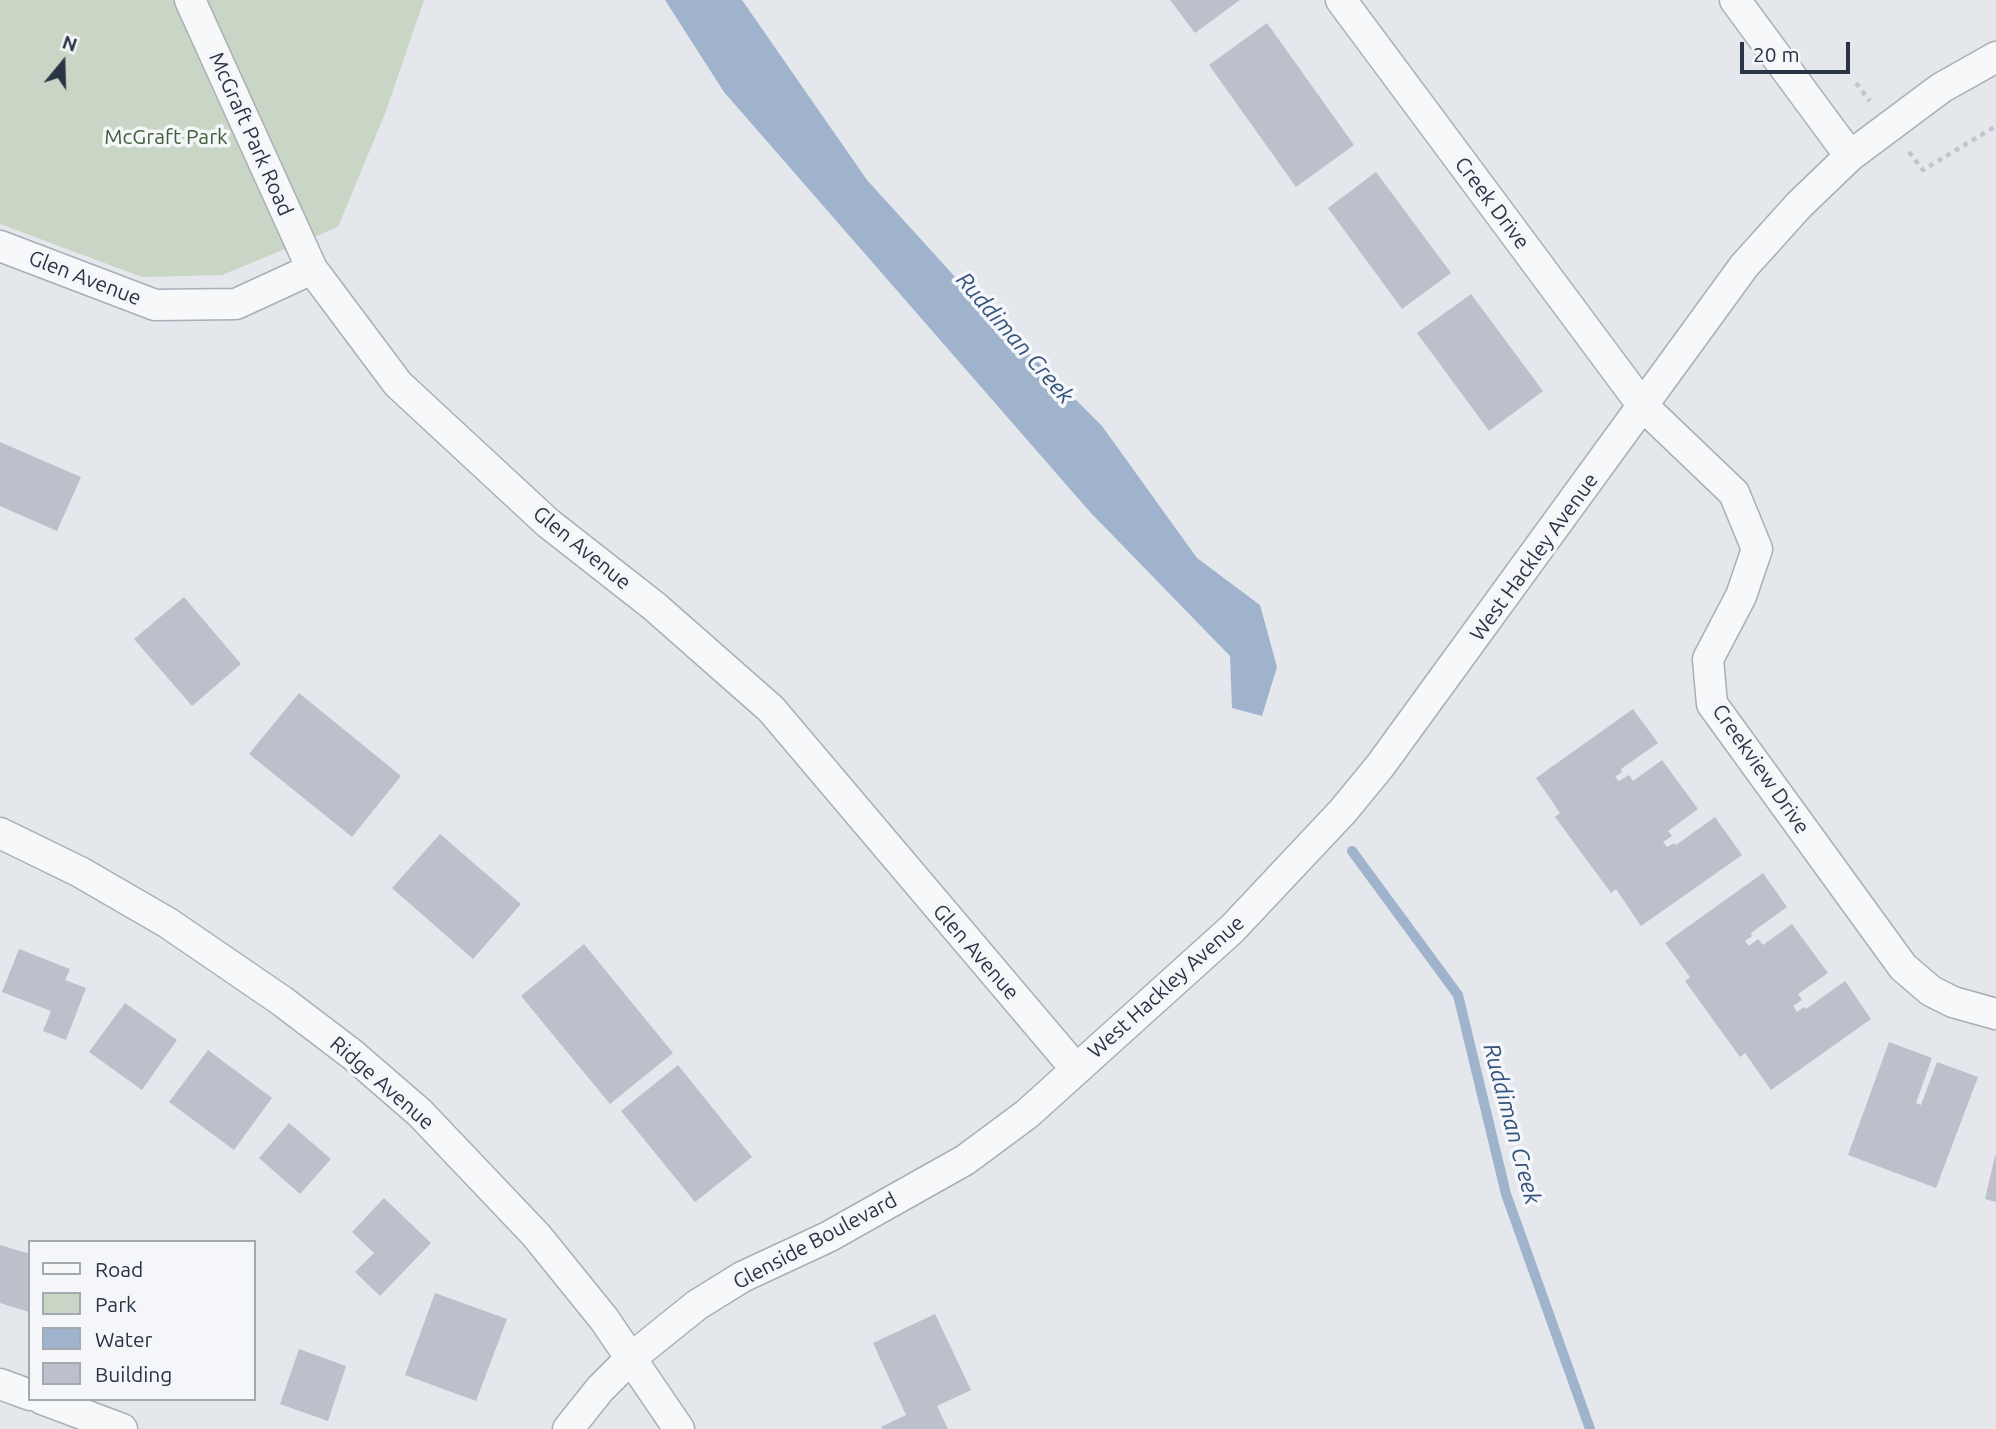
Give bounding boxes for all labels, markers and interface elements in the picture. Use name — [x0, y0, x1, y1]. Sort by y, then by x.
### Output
north arrow — [28, 28, 98, 98]
scale bar — [1744, 28, 1854, 72]
text: N — [60, 30, 80, 56]
text: 20 m — [1753, 42, 1800, 66]
street label: McGraft Park Road — [204, 48, 298, 220]
park label: McGraft Park — [104, 124, 228, 150]
street label: Creek Drive — [1449, 152, 1535, 254]
street label: Glen Avenue — [25, 245, 145, 311]
water label: Ruddiman Creek — [950, 266, 1080, 410]
street label: West Hackley Avenue — [1465, 468, 1603, 646]
street label: Glen Avenue — [528, 501, 636, 595]
street label: Creekview Drive — [1707, 699, 1815, 839]
street label: Glen Avenue — [928, 899, 1024, 1005]
street label: West Hackley Avenue — [1083, 910, 1249, 1064]
street label: Ridge Avenue — [325, 1031, 439, 1135]
water label: Ruddiman Creek — [1477, 1040, 1547, 1208]
street label: Glenside Boulevard — [729, 1187, 901, 1295]
legend — [28, 1240, 256, 1401]
text: Road — [95, 1257, 143, 1281]
text: Park — [95, 1292, 137, 1316]
text: Water — [95, 1327, 153, 1351]
text: Building — [95, 1362, 172, 1386]

